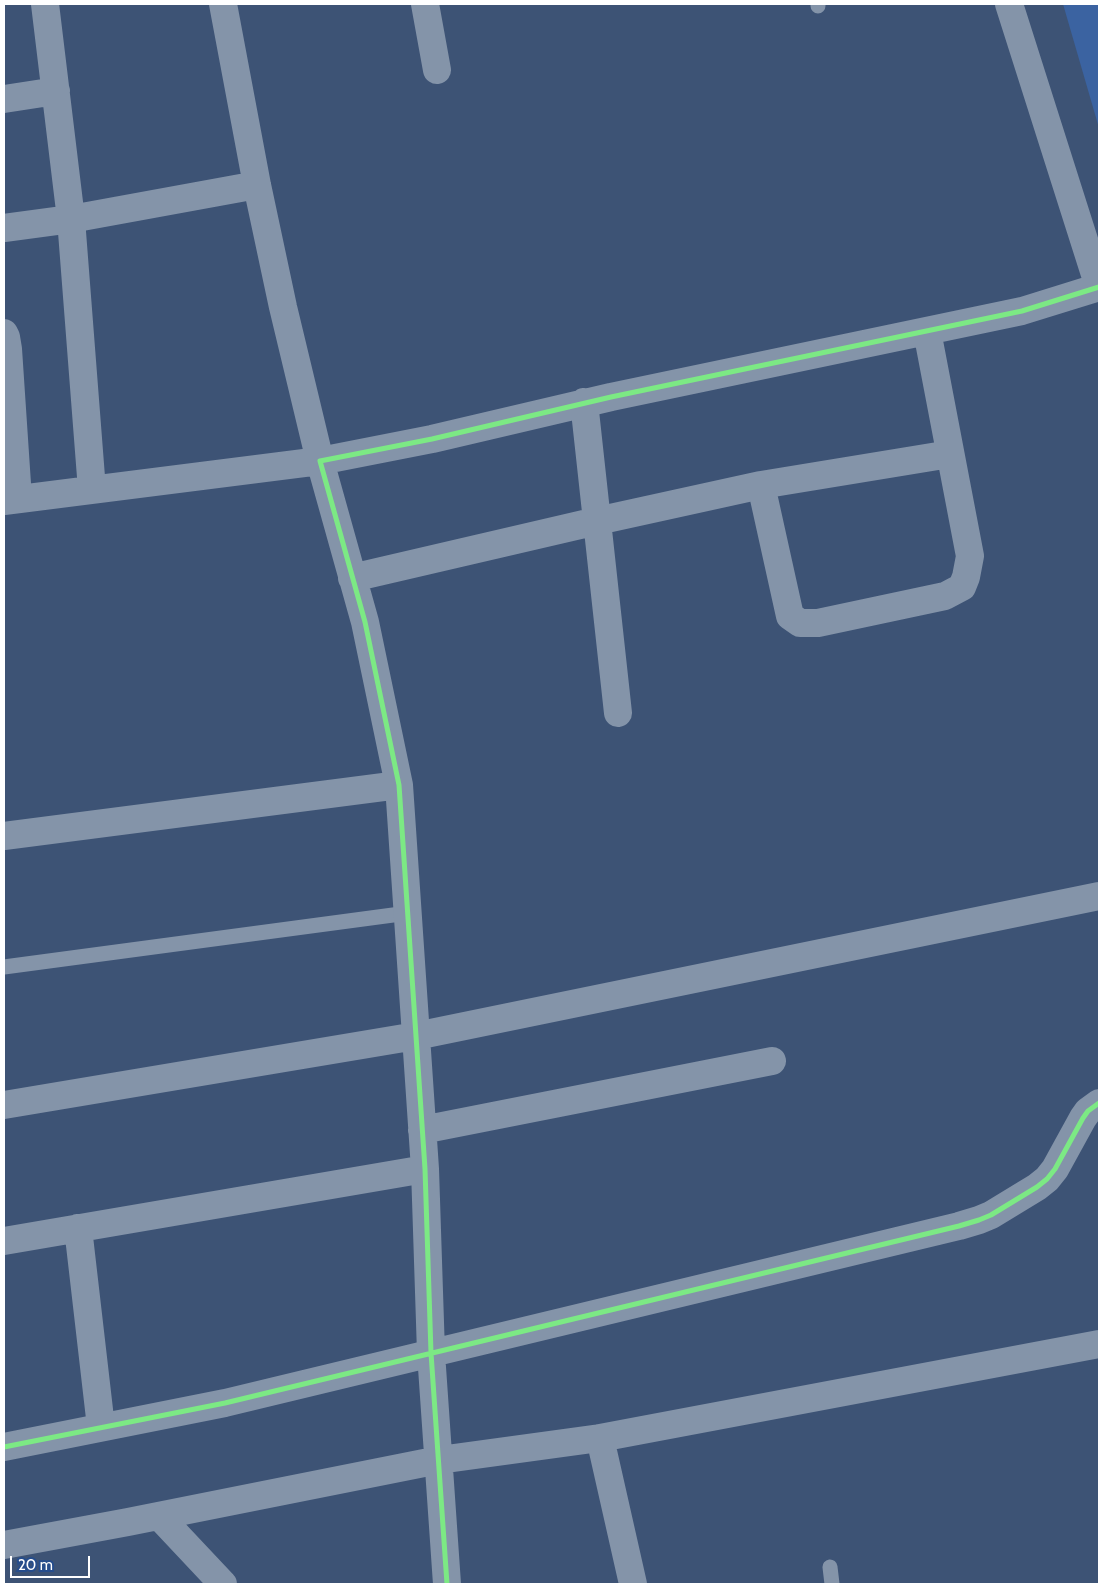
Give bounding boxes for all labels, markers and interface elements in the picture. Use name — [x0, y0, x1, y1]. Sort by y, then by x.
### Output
scale bar — [12, 1546, 92, 1578]
text: 20 m — [18, 1556, 53, 1574]

